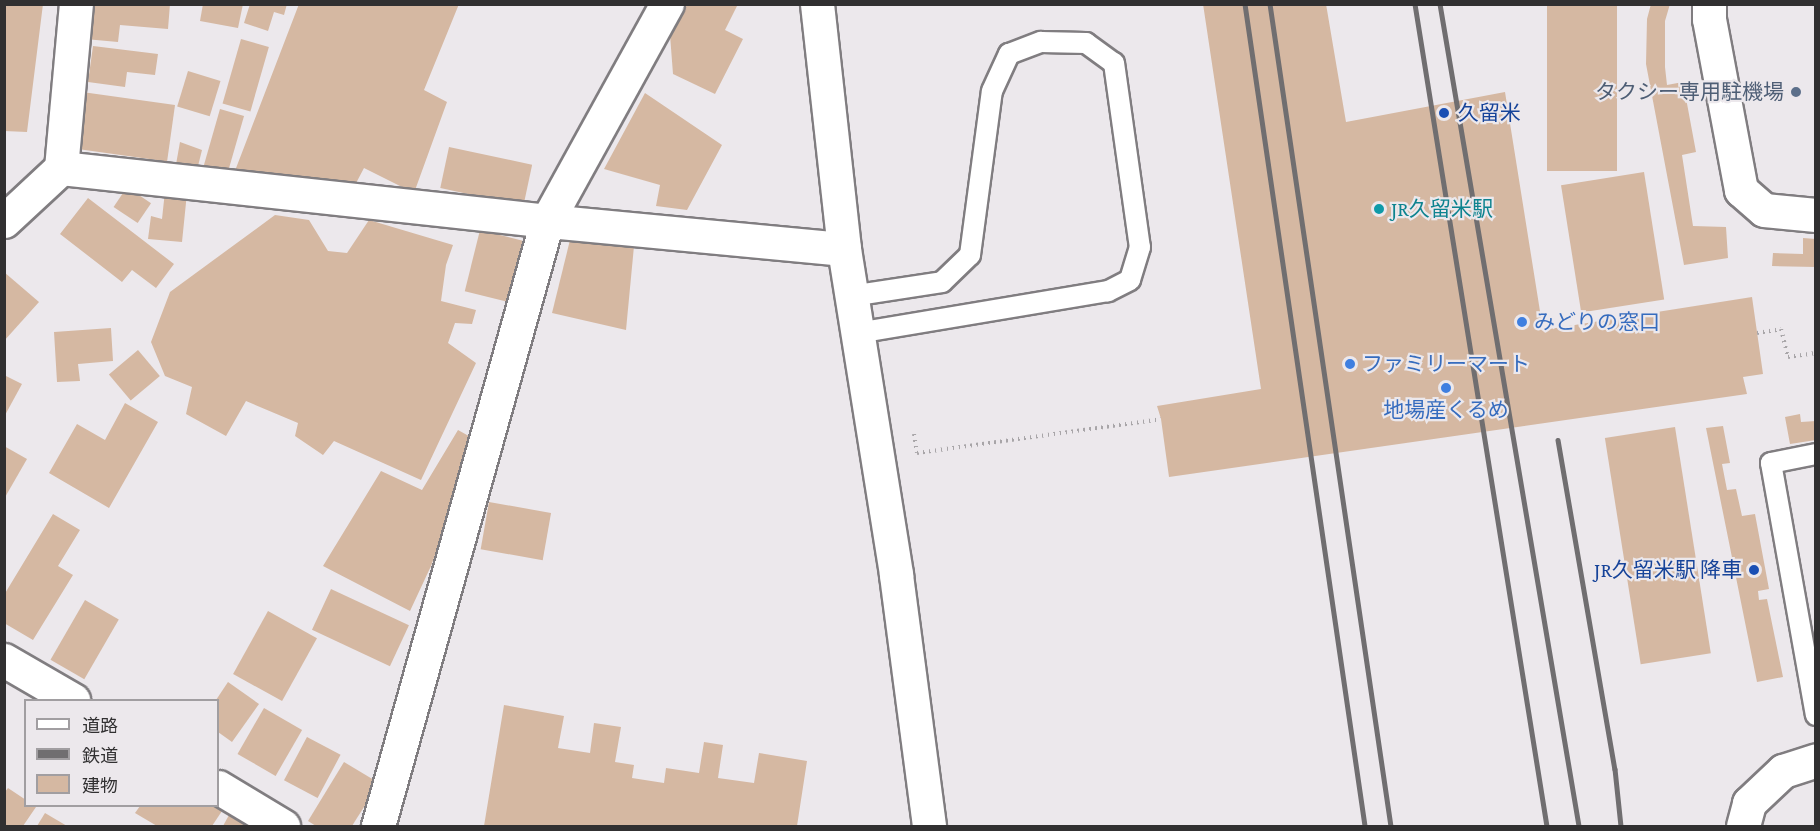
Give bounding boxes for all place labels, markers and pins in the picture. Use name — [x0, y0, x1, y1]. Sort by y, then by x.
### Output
place label: タクシー専用駐機場 — [1595, 79, 1784, 105]
marker: タクシー専用駐機場 — [1789, 85, 1803, 99]
place label: 久留米 — [1458, 100, 1521, 126]
marker: 久留米 — [1435, 104, 1453, 122]
place label: JR久留米駅 — [1391, 196, 1493, 222]
marker: JR久留米駅 — [1372, 202, 1386, 216]
place label: みどりの窓口 — [1534, 309, 1660, 335]
marker: みどりの窓口 — [1515, 315, 1529, 329]
place label: ファミリーマート — [1362, 351, 1530, 377]
marker: ファミリーマート — [1343, 357, 1357, 371]
marker: 地場産くるめ — [1439, 381, 1453, 395]
place label: 地場産くるめ — [1383, 397, 1509, 423]
place label: JR久留米駅 降車 — [1594, 557, 1742, 583]
marker: JR久留米駅 降車 — [1747, 563, 1761, 577]

